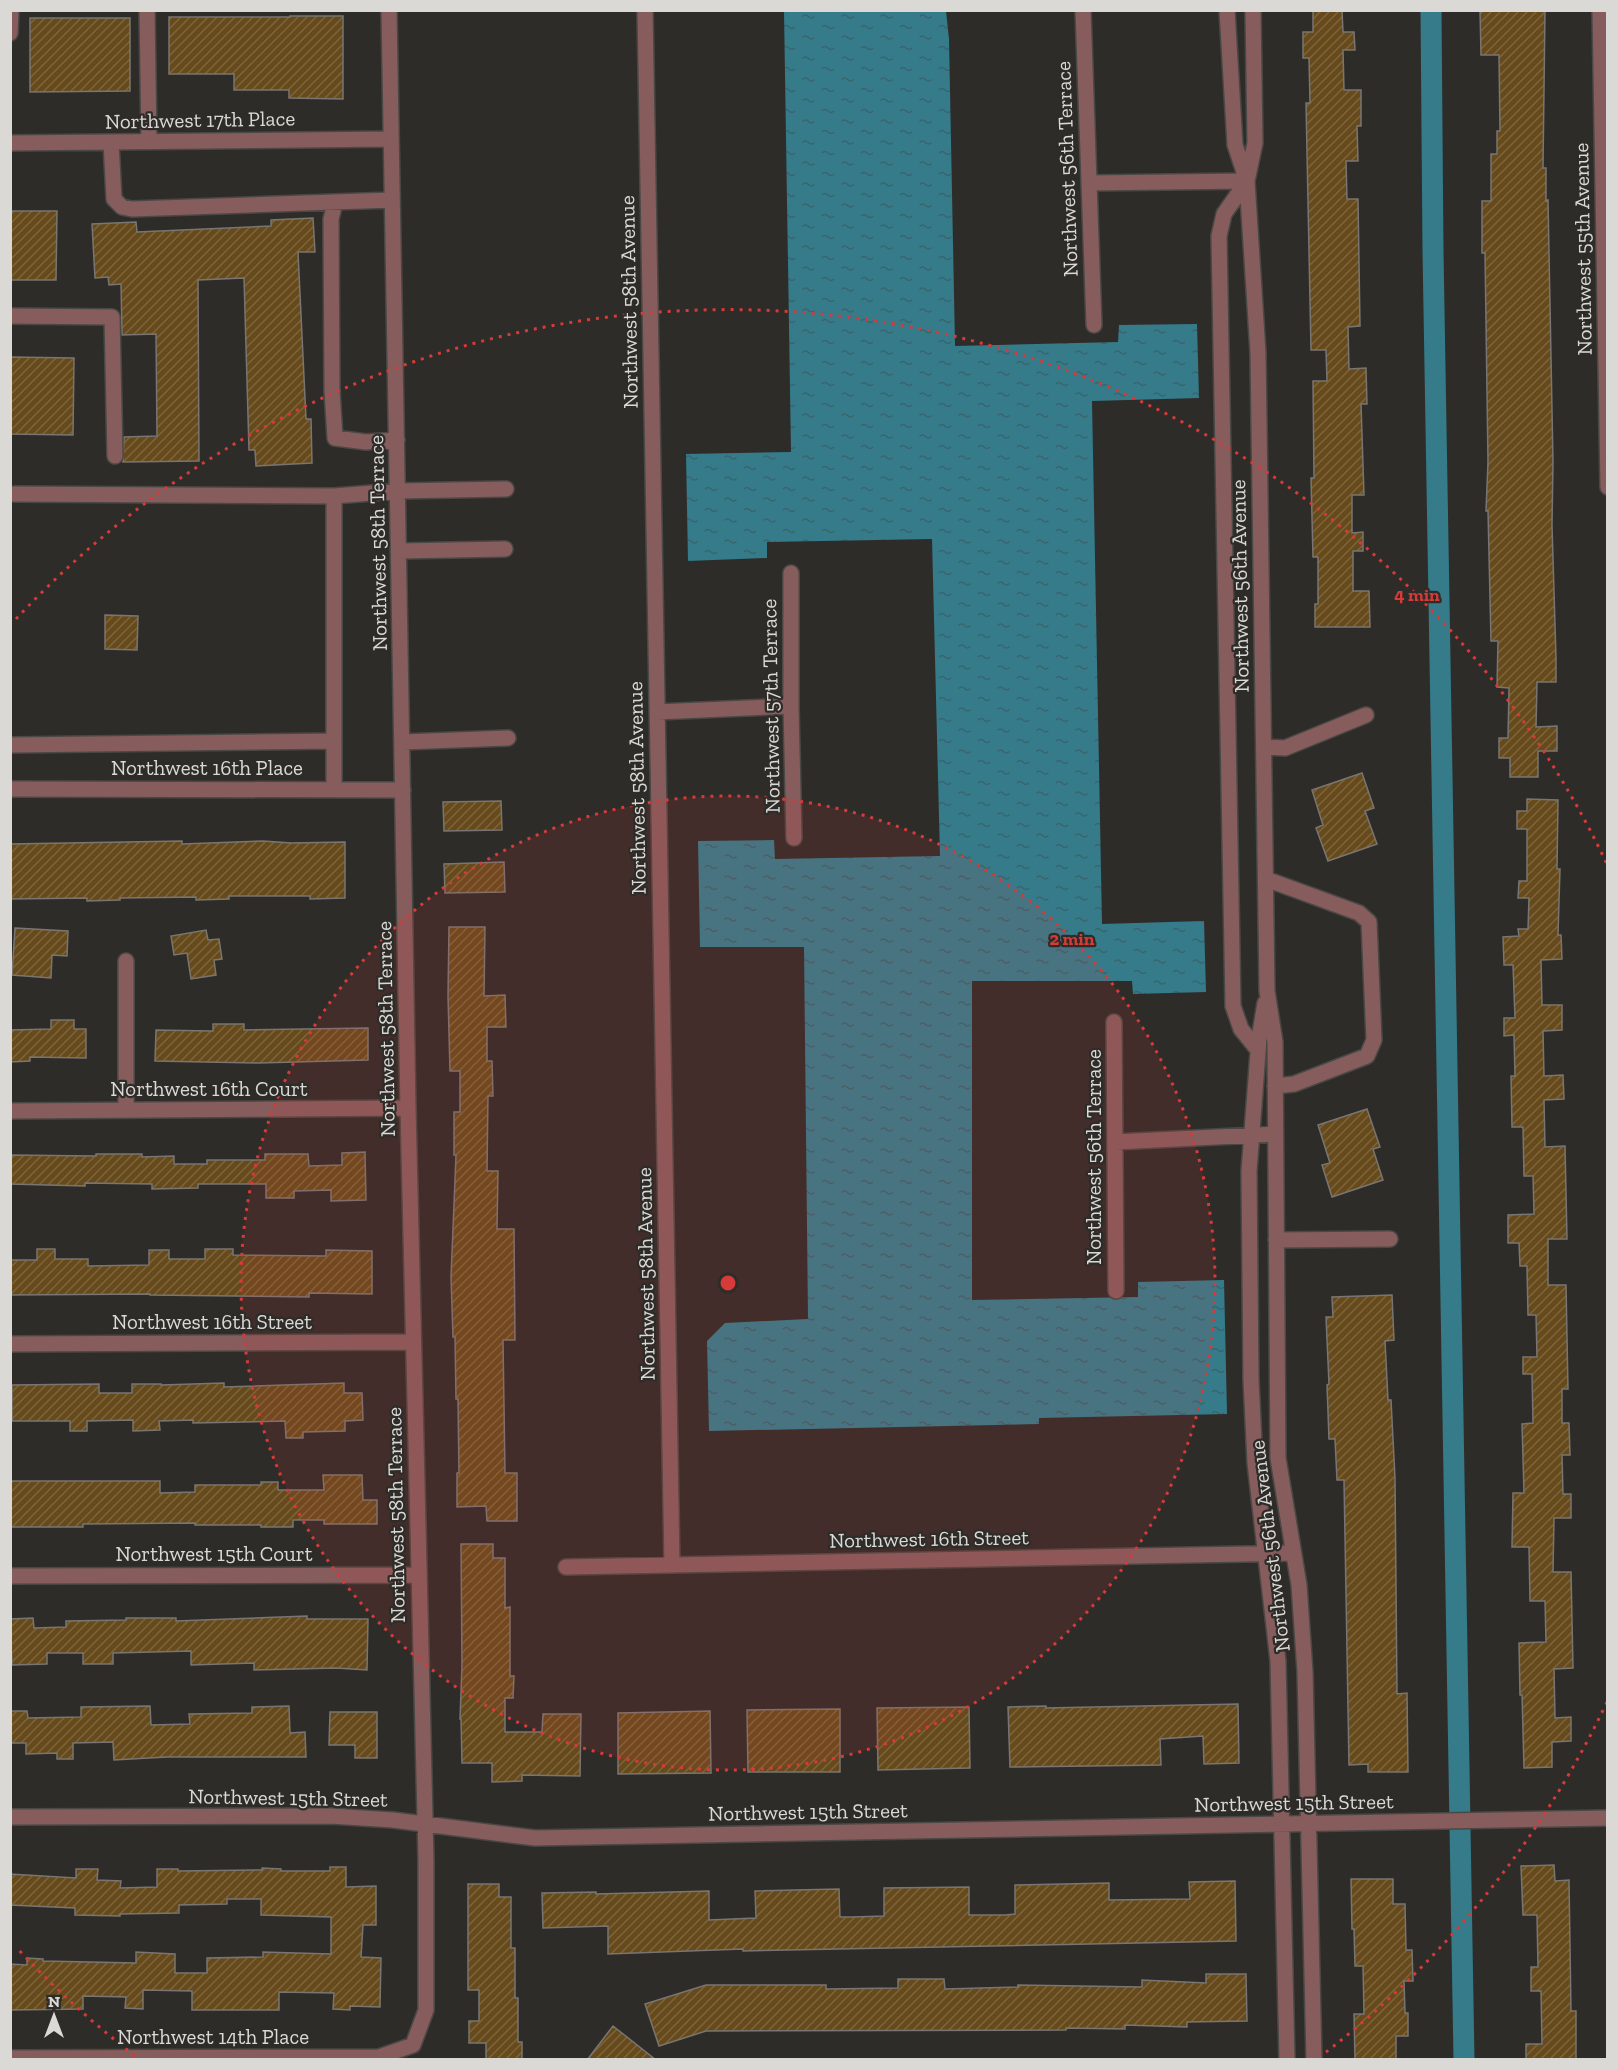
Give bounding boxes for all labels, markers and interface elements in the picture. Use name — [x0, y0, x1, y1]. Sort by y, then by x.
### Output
street label: Northwest 56th Terrace — [1050, 61, 1083, 277]
street label: Northwest 17th Place — [105, 105, 295, 134]
street label: Northwest 55th Avenue — [1568, 142, 1597, 356]
street label: Northwest 58th Avenue — [614, 195, 643, 409]
street label: Northwest 58th Terrace — [363, 435, 392, 651]
street label: Northwest 56th Avenue — [1225, 479, 1254, 693]
text: 4 min — [1394, 584, 1440, 606]
street label: Northwest 57th Terrace — [756, 598, 785, 813]
street label: Northwest 58th Avenue — [622, 681, 651, 895]
street label: Northwest 16th Place — [111, 755, 303, 780]
street label: Northwest 58th Terrace — [371, 921, 400, 1137]
text: 2 min — [1050, 928, 1095, 950]
street label: Northwest 56th Terrace — [1081, 1049, 1106, 1265]
street label: Northwest 16th Court — [110, 1076, 308, 1101]
street label: Northwest 58th Avenue — [631, 1167, 660, 1381]
centre of rings — [718, 1273, 738, 1293]
street label: Northwest 16th Street — [112, 1309, 312, 1334]
street label: Northwest 58th Terrace — [381, 1407, 410, 1623]
street label: Northwest 56th Avenue — [1244, 1439, 1295, 1653]
street label: Northwest 16th Street — [829, 1524, 1029, 1553]
street label: Northwest 15th Court — [116, 1541, 313, 1566]
street label: Northwest 15th Street — [188, 1783, 388, 1812]
street label: Northwest 15th Street — [1194, 1788, 1394, 1817]
street label: Northwest 15th Street — [708, 1797, 908, 1826]
north arrow — [24, 1986, 84, 2046]
text: N — [48, 1992, 60, 2011]
street label: Northwest 14th Place — [117, 2024, 309, 2049]

